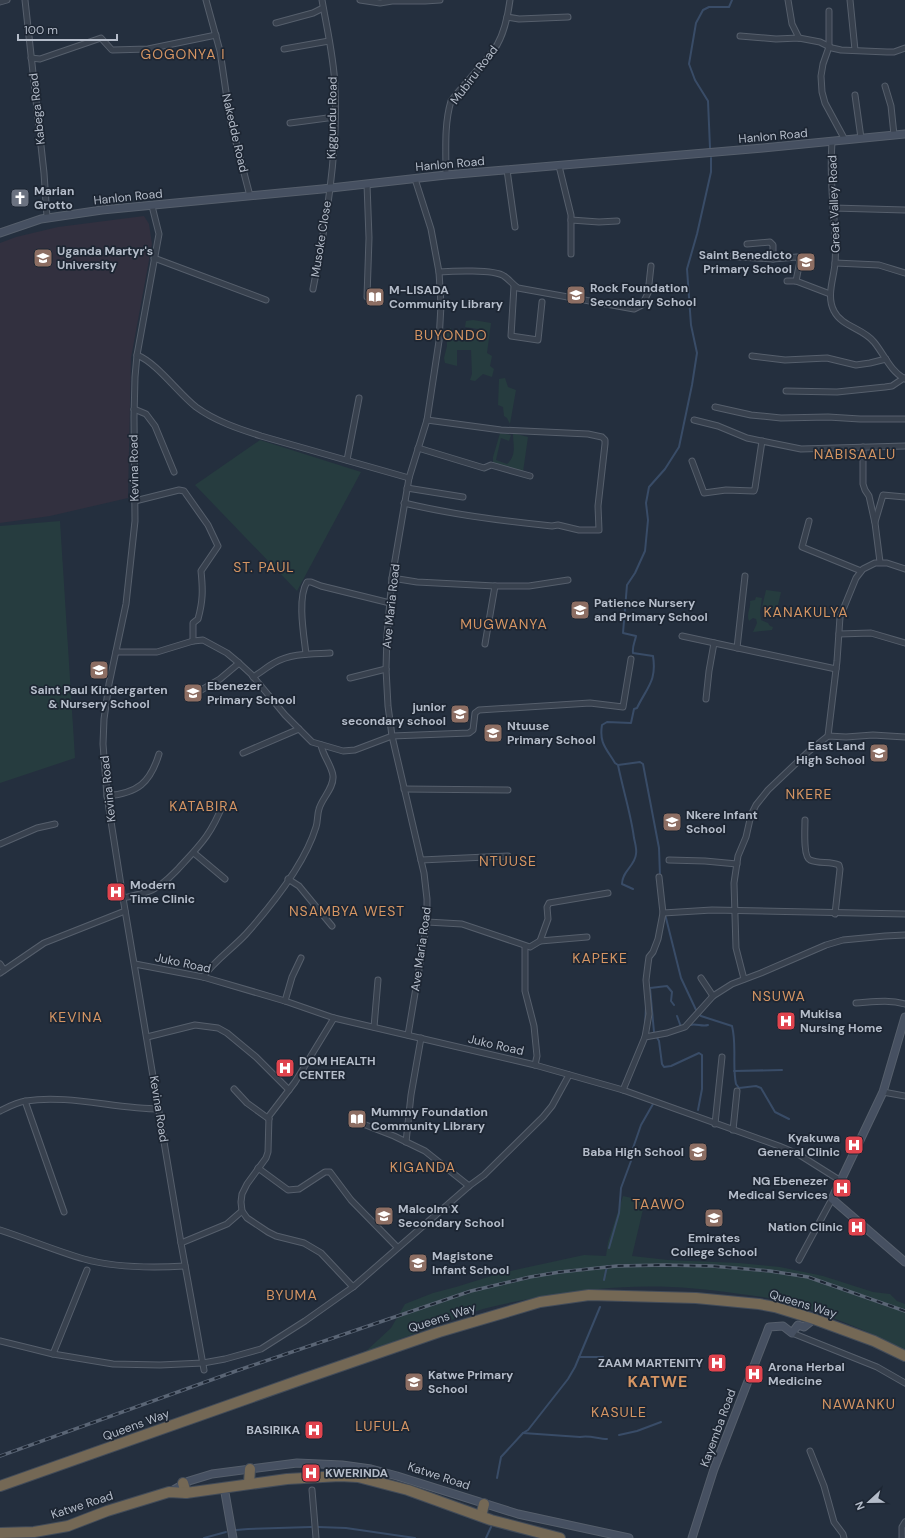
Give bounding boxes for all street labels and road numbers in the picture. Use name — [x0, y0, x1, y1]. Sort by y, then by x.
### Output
street label: Mubiru Road — [447, 42, 501, 108]
street label: Kabega Road — [25, 72, 49, 146]
street label: Kiggundu Road — [323, 77, 341, 159]
street label: Nakedde Road — [218, 92, 252, 174]
street label: Hanlon Road — [738, 125, 808, 147]
street label: Hanlon Road — [415, 153, 485, 175]
street label: Great Valley Road — [824, 155, 844, 253]
street label: Hanlon Road — [93, 185, 163, 209]
street label: Musoke Close — [307, 200, 335, 278]
street label: Kevina Road — [125, 434, 143, 502]
street label: Ave Maria Road — [379, 563, 403, 649]
street label: Kevina Road — [97, 755, 119, 823]
street label: Ave Maria Road — [407, 906, 435, 992]
street label: Juko Road — [154, 949, 212, 977]
street label: Juko Road — [467, 1031, 525, 1059]
street label: Kevina Road — [146, 1075, 172, 1143]
street label: Queens Way — [767, 1286, 839, 1322]
street label: Queens Way — [406, 1299, 478, 1336]
street label: Kayemba Road — [696, 1387, 740, 1469]
street label: Queens Way — [100, 1405, 172, 1444]
street label: Katwe Road — [406, 1458, 472, 1494]
street label: Katwe Road — [49, 1487, 115, 1523]

